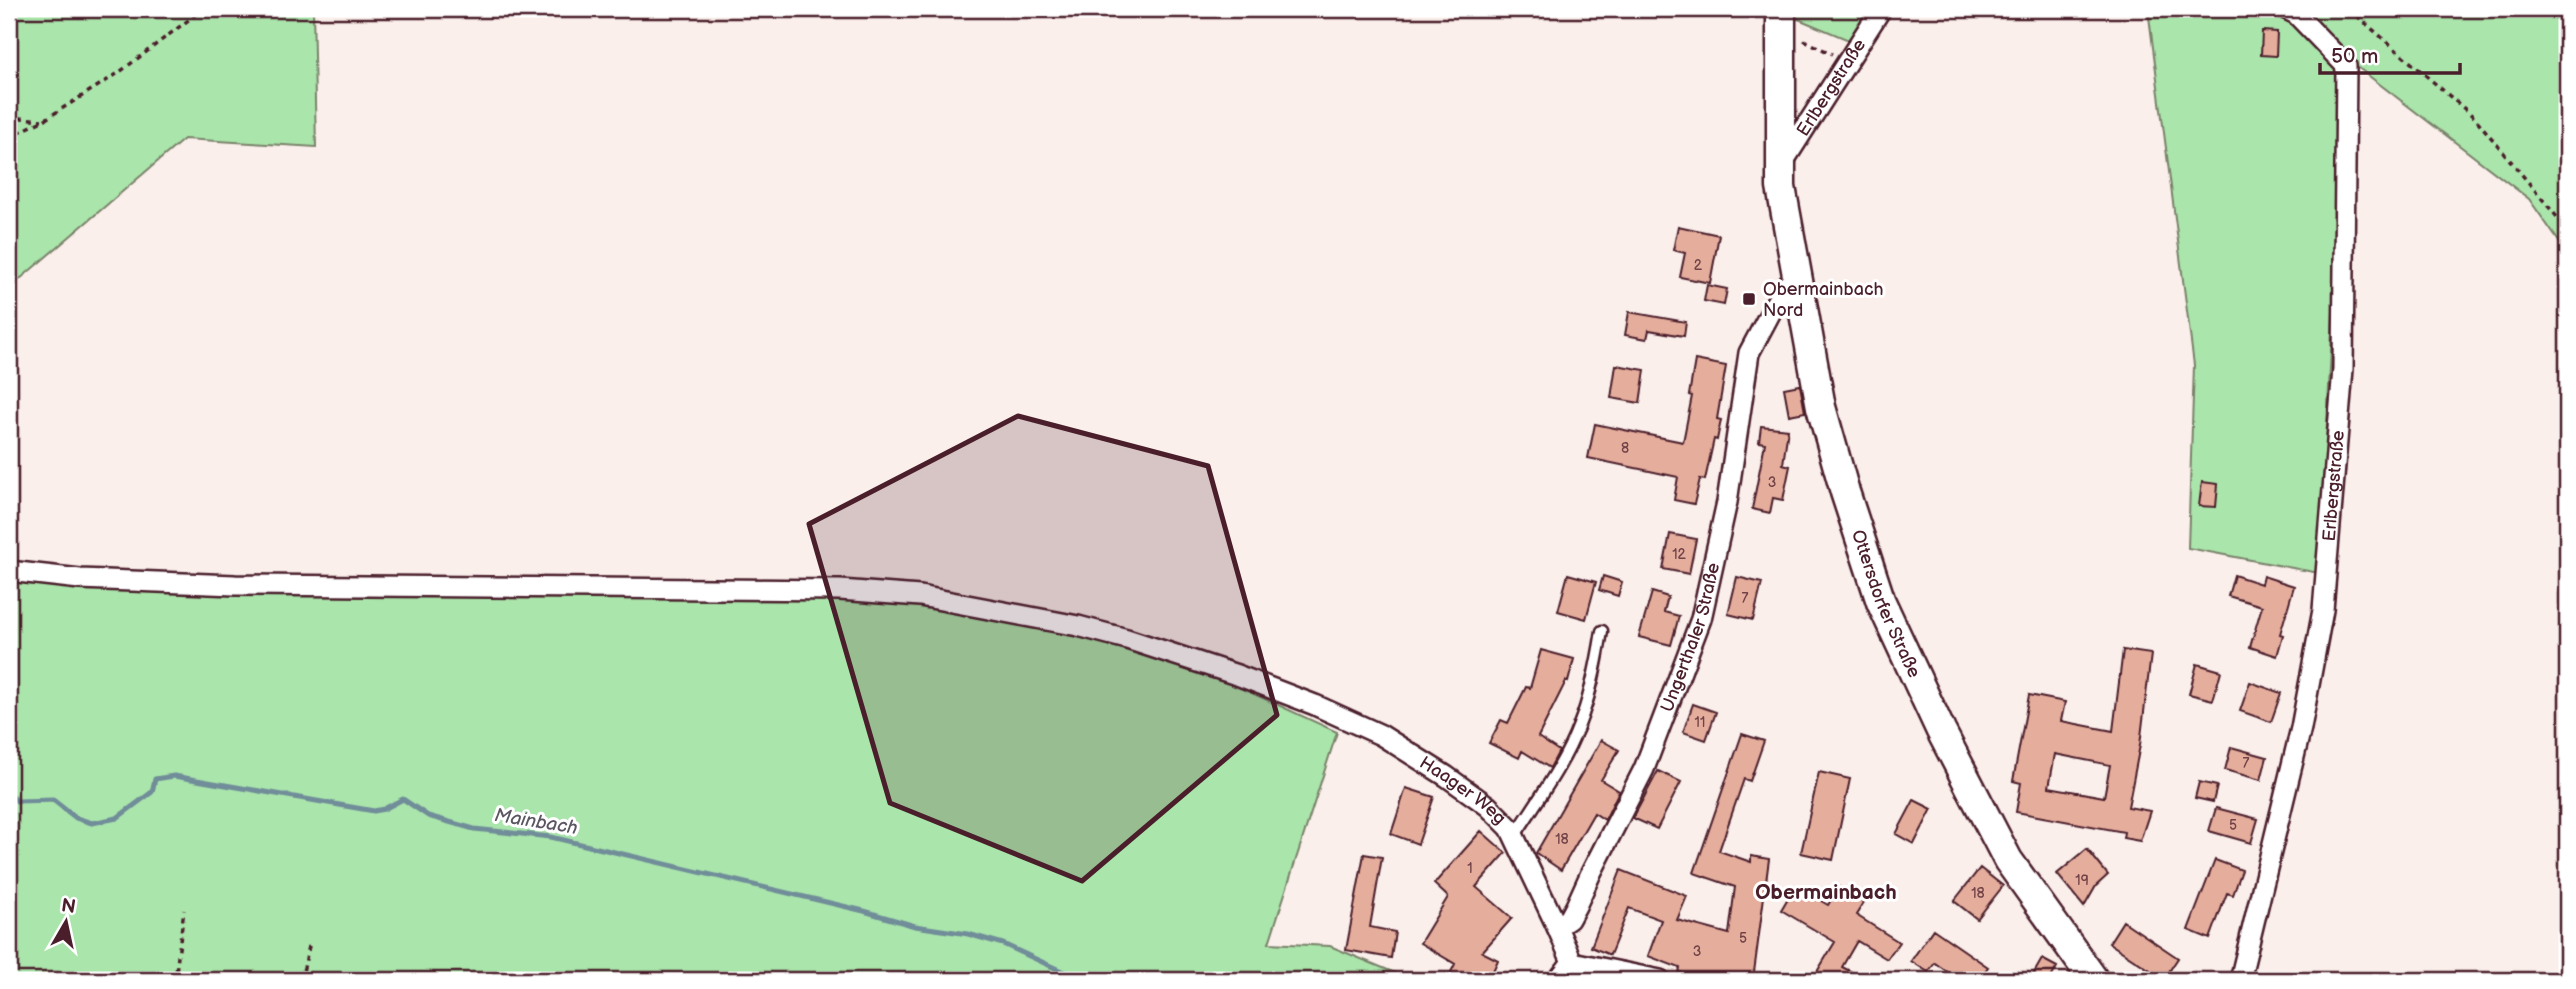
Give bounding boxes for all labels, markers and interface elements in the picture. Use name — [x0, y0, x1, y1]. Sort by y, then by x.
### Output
scale bar — [2320, 32, 2460, 76]
street label: Erlbergstraße — [1792, 35, 1870, 140]
text: 50 m — [2331, 44, 2378, 69]
house number: 2 — [1694, 257, 1703, 274]
place label: Obermainbach Nord — [1763, 279, 1884, 321]
marker: Obermainbach Nord — [1741, 291, 1757, 307]
street label: Erlbergstraße — [2318, 429, 2348, 542]
house number: 8 — [1621, 440, 1629, 457]
house number: 3 — [1768, 474, 1776, 491]
street label: Ottersdorfer Straße — [1848, 527, 1925, 681]
house number: 12 — [1672, 546, 1687, 563]
street label: Ungerthaler Straße — [1656, 560, 1724, 715]
house number: 7 — [1742, 590, 1749, 607]
house number: 11 — [1695, 714, 1705, 731]
street label: Haager Weg — [1416, 752, 1510, 828]
house number: 7 — [2243, 755, 2250, 772]
water label: Mainbach — [493, 804, 579, 840]
house number: 5 — [2229, 817, 2237, 834]
house number: 18 — [1555, 831, 1569, 848]
house number: 1 — [1467, 860, 1473, 877]
house number: 19 — [2075, 872, 2089, 889]
district label: Obermainbach — [1755, 880, 1897, 905]
house number: 18 — [1971, 885, 1985, 902]
north arrow — [32, 888, 102, 958]
text: N — [60, 894, 77, 919]
house number: 5 — [1739, 930, 1747, 947]
house number: 3 — [1693, 943, 1701, 960]

